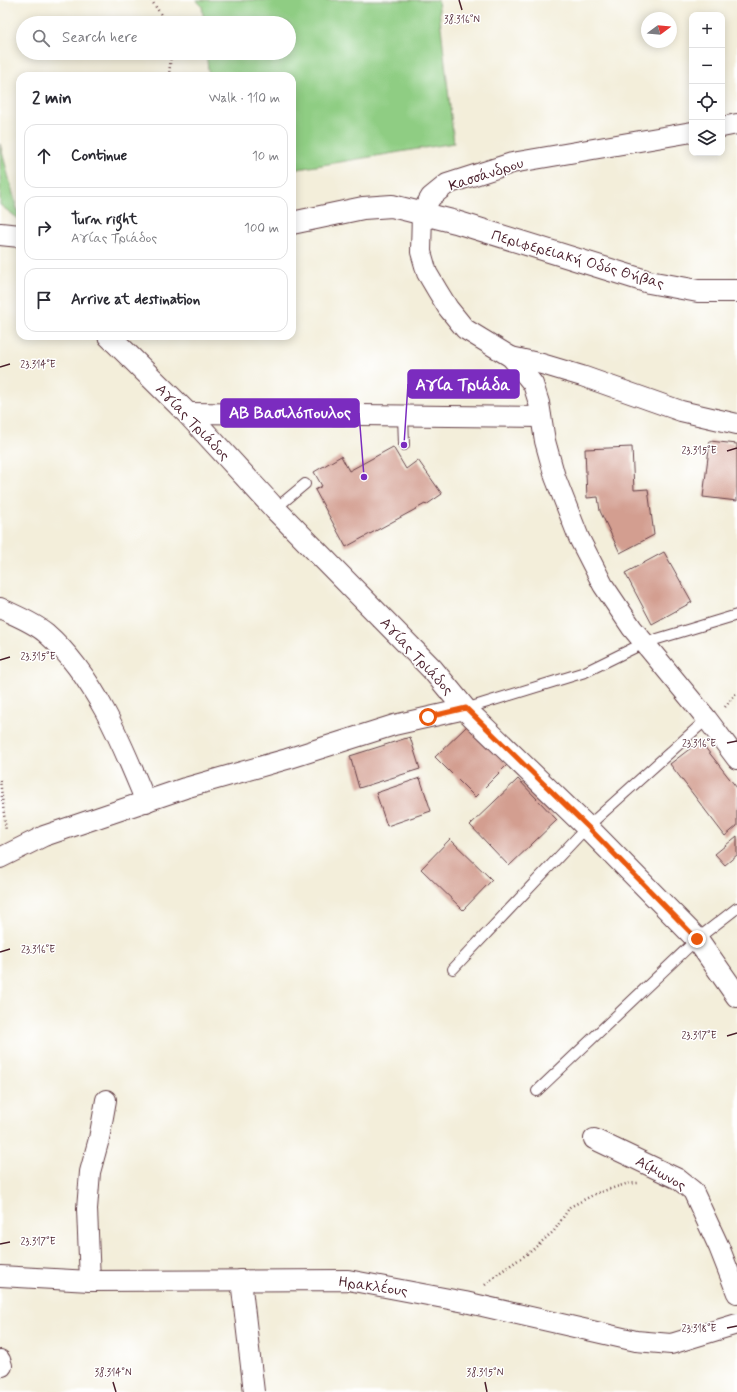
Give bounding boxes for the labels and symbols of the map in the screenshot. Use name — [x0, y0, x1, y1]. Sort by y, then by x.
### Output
north arrow — [641, 12, 677, 48]
text: 38.316°N — [444, 13, 480, 27]
street label: Κασσάνδρου — [446, 153, 527, 196]
street label: Περιφερειακή Οδός Θήβας — [489, 226, 667, 294]
text: 23.314°E — [20, 358, 56, 372]
callout: Αγία Τριάδα — [408, 370, 519, 398]
text: Αγία Τριάδα — [416, 375, 511, 396]
street label: Αγίας Τριάδος — [151, 380, 234, 466]
callout: ΑΒ Βασιλόπουλος — [221, 399, 359, 427]
text: ΑΒ Βασιλόπουλος — [229, 403, 351, 424]
text: 23.315°E — [681, 444, 717, 458]
street label: Αγίας Τριάδος — [375, 614, 458, 700]
text: 23.315°E — [20, 650, 56, 664]
route start — [419, 708, 437, 726]
text: 23.316°E — [682, 737, 716, 751]
route end — [688, 930, 706, 948]
text: 23.316°E — [21, 943, 55, 957]
text: 23.317°E — [681, 1029, 717, 1043]
street label: Αίμωνος — [632, 1152, 690, 1196]
text: 23.317°E — [20, 1235, 56, 1249]
street label: Ηρακλέους — [337, 1272, 409, 1302]
text: 23.318°E — [682, 1322, 717, 1336]
text: 38.314°N — [94, 1366, 132, 1380]
text: 38.315°N — [467, 1366, 504, 1380]

